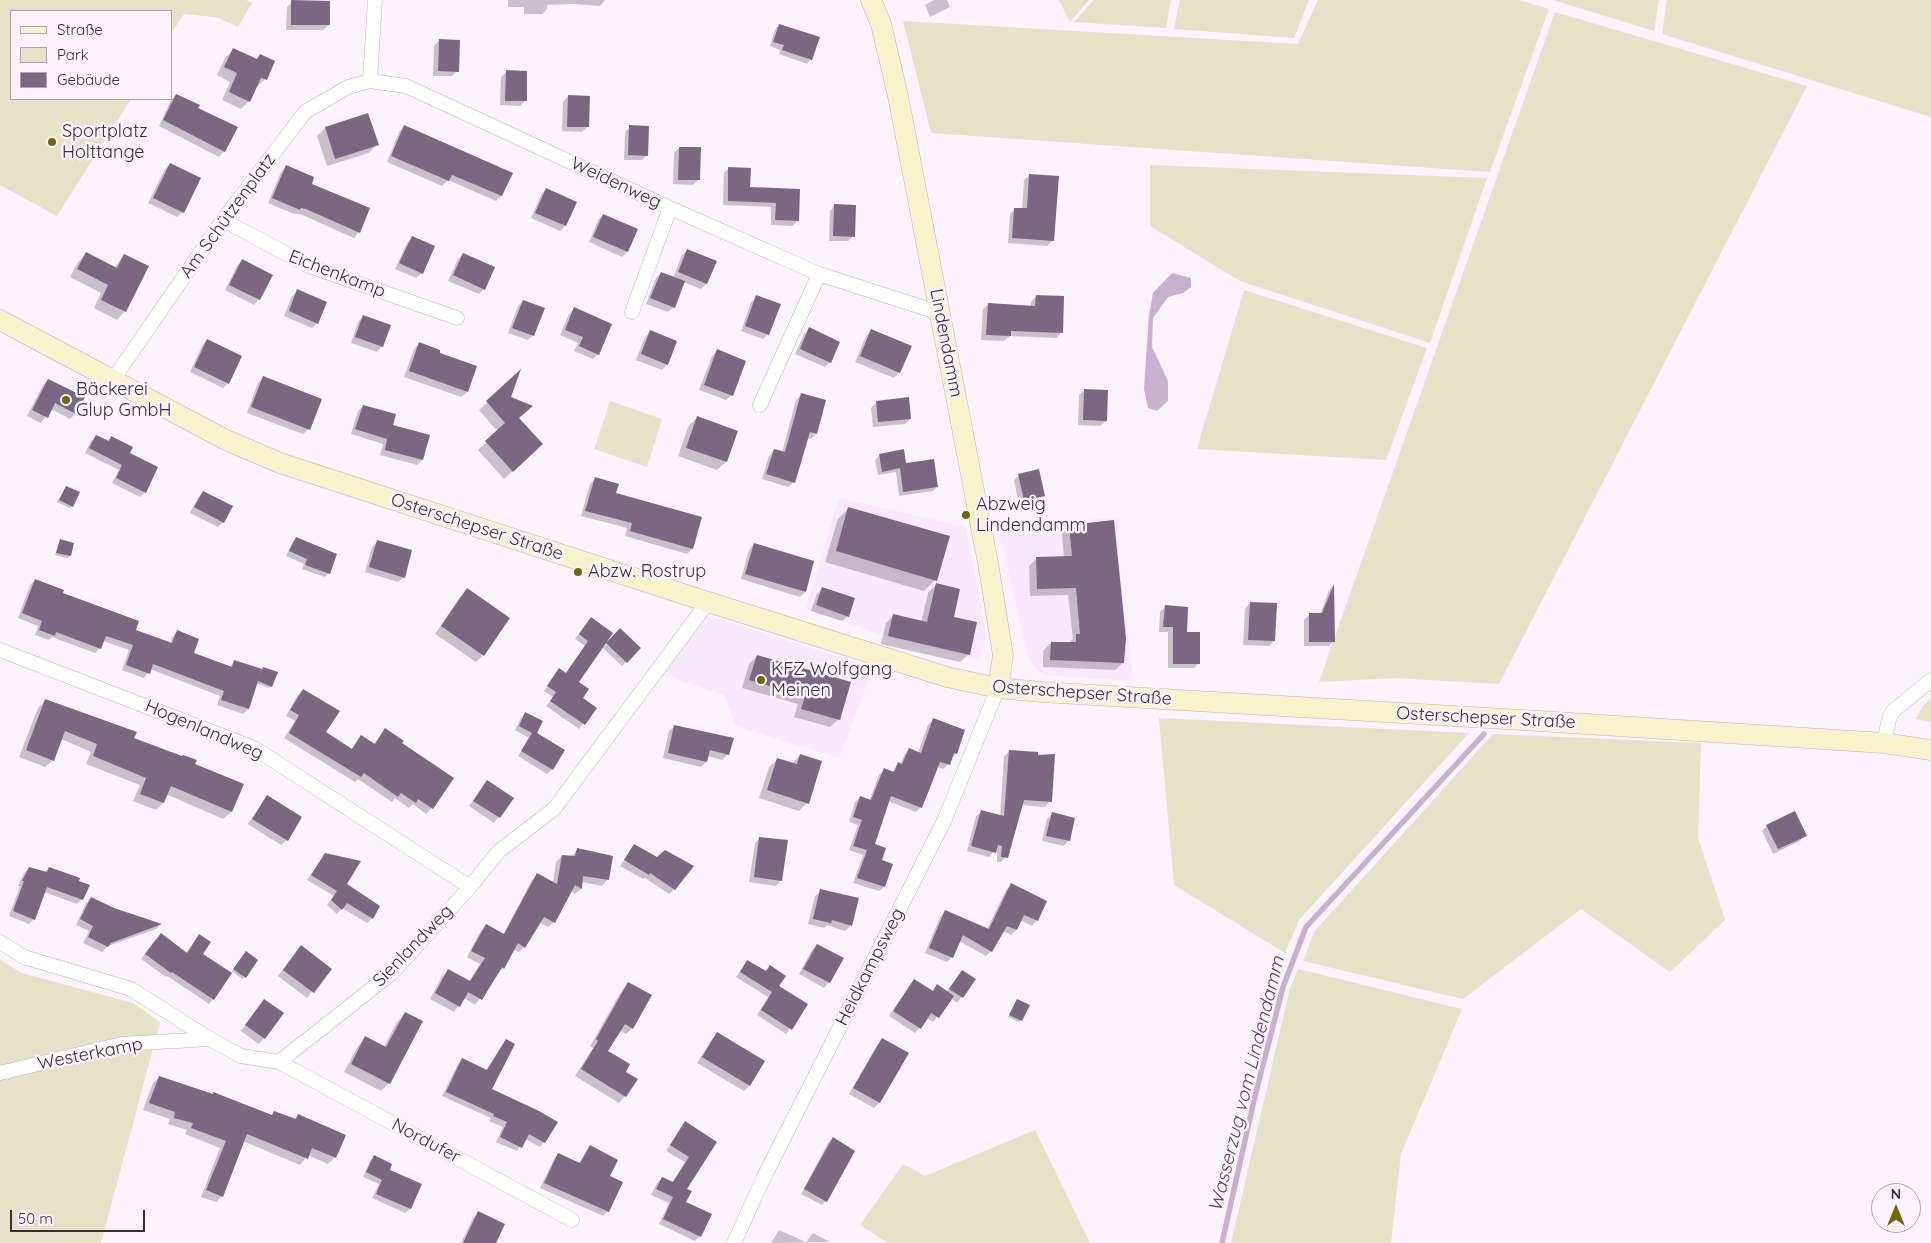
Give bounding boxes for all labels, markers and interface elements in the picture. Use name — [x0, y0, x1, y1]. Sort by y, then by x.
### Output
legend — [10, 10, 172, 100]
text: Straße — [57, 20, 103, 39]
text: Park — [57, 45, 89, 64]
text: Gebäude — [57, 70, 120, 89]
place label: Sportplatz Holttange — [62, 121, 148, 163]
marker: Sportplatz Holttange — [46, 136, 58, 148]
street label: Am Schützenplatz — [176, 150, 280, 282]
street label: Weidenweg — [567, 153, 665, 213]
street label: Eichenkamp — [286, 246, 388, 302]
street label: Lindendamm — [925, 287, 967, 399]
place label: Bäckerei Glup GmbH — [76, 379, 171, 422]
marker: Bäckerei Glup GmbH — [60, 394, 72, 406]
street label: Osterschepser Straße — [388, 489, 566, 565]
place label: Abzweig Lindendamm — [976, 494, 1086, 536]
marker: Abzweig Lindendamm — [960, 509, 972, 521]
place label: Abzw. Rostrup — [588, 561, 706, 583]
marker: Abzw. Rostrup — [572, 566, 584, 578]
place label: KFZ Wolfgang Meinen — [771, 659, 892, 702]
marker: KFZ Wolfgang Meinen — [755, 674, 767, 686]
street label: Osterschepser Straße — [992, 676, 1172, 710]
street label: Hogenlandweg — [142, 695, 266, 765]
street label: Osterschepser Straße — [1396, 703, 1576, 733]
street label: Sienlandweg — [369, 900, 457, 992]
street label: Heidkampsweg — [831, 905, 909, 1029]
water label: Wasserzug vom Lindendamm — [1204, 954, 1290, 1214]
street label: Westerkamp — [36, 1033, 144, 1075]
street label: Nordufer — [388, 1114, 464, 1168]
north arrow — [1871, 1183, 1921, 1233]
text: N — [1891, 1185, 1901, 1203]
scale bar — [12, 1200, 148, 1232]
text: 50 m — [18, 1209, 53, 1228]

